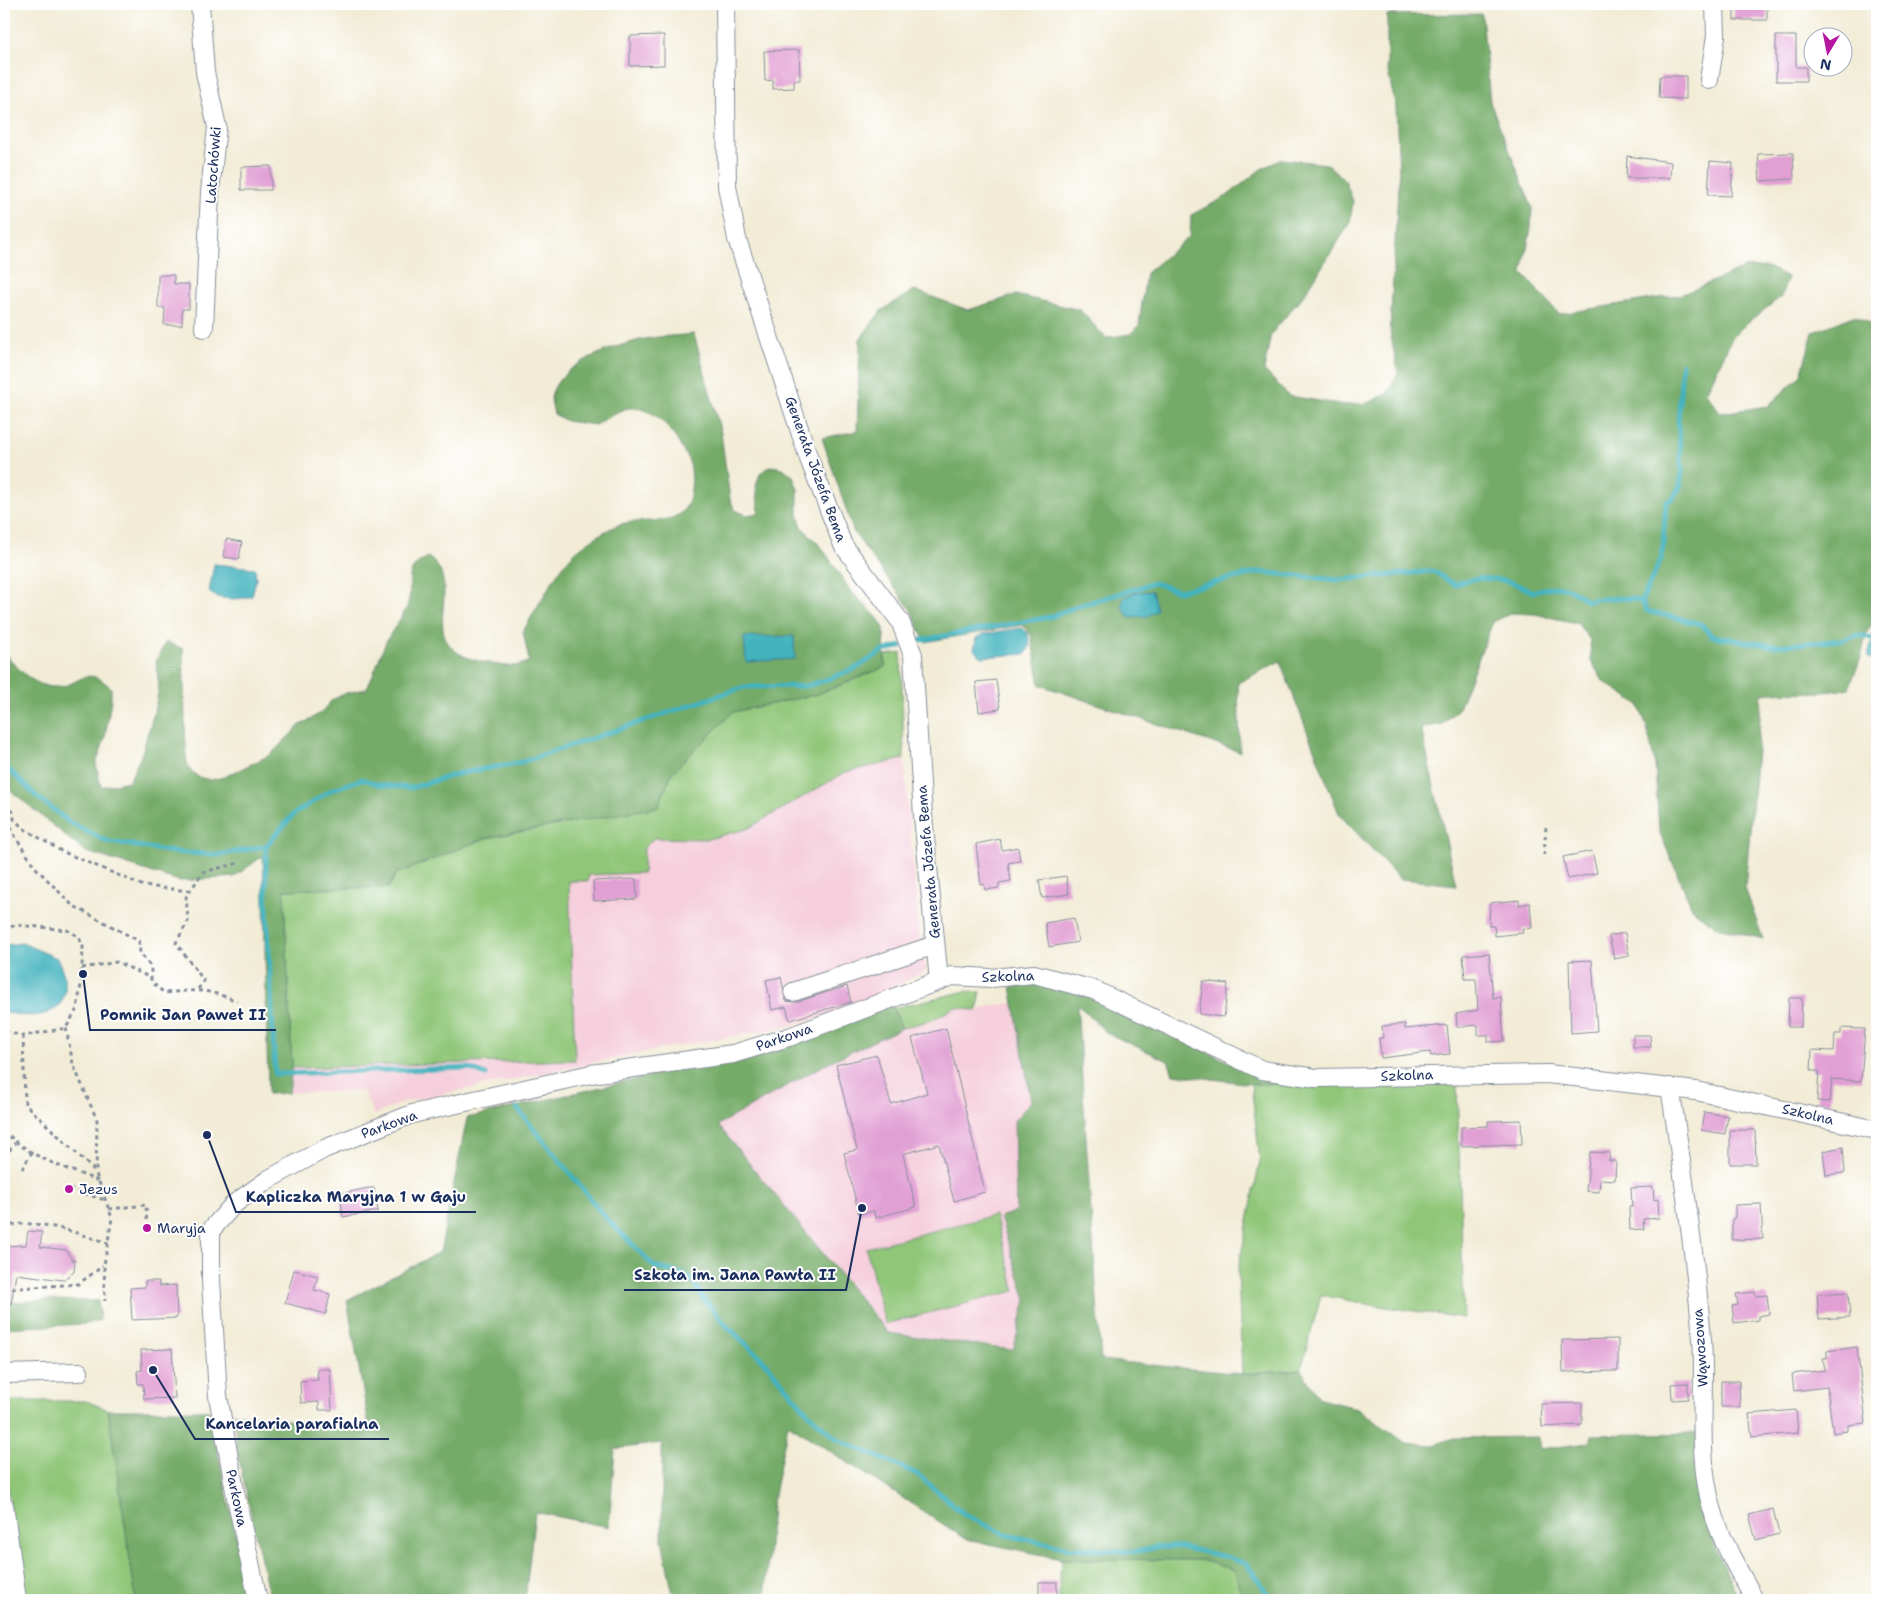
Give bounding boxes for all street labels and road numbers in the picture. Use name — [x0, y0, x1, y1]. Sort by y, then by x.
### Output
street label: Latochówki — [201, 126, 225, 204]
street label: Generała Józefa Bema — [781, 394, 851, 545]
street label: Generała Józefa Bema — [912, 784, 944, 939]
street label: Szkolna — [981, 966, 1035, 986]
street label: Parkowa — [753, 1019, 815, 1055]
street label: Szkolna — [1380, 1065, 1434, 1085]
street label: Szkolna — [1780, 1099, 1836, 1129]
street label: Parkowa — [359, 1105, 420, 1142]
street label: Wąwozowa — [1688, 1308, 1712, 1388]
street label: Parkowa — [222, 1468, 252, 1529]

